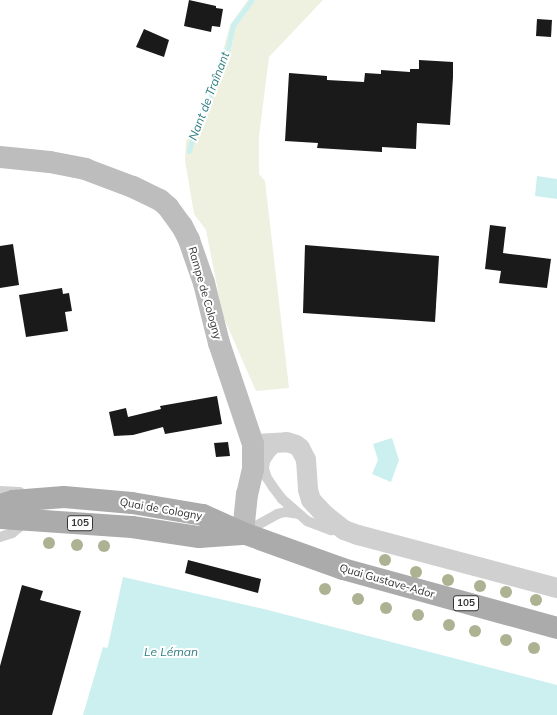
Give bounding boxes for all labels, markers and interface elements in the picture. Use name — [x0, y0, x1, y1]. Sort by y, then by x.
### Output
water label: Nant de Traînant — [186, 50, 232, 142]
street label: Rampe de Cologny — [185, 245, 225, 341]
street label: Quai de Cologny — [119, 495, 203, 523]
road number: 105 — [67, 515, 93, 531]
street label: Quai Gustave-Ador — [338, 561, 436, 601]
road number: 105 — [453, 595, 479, 611]
water label: Le Léman — [144, 645, 198, 659]

